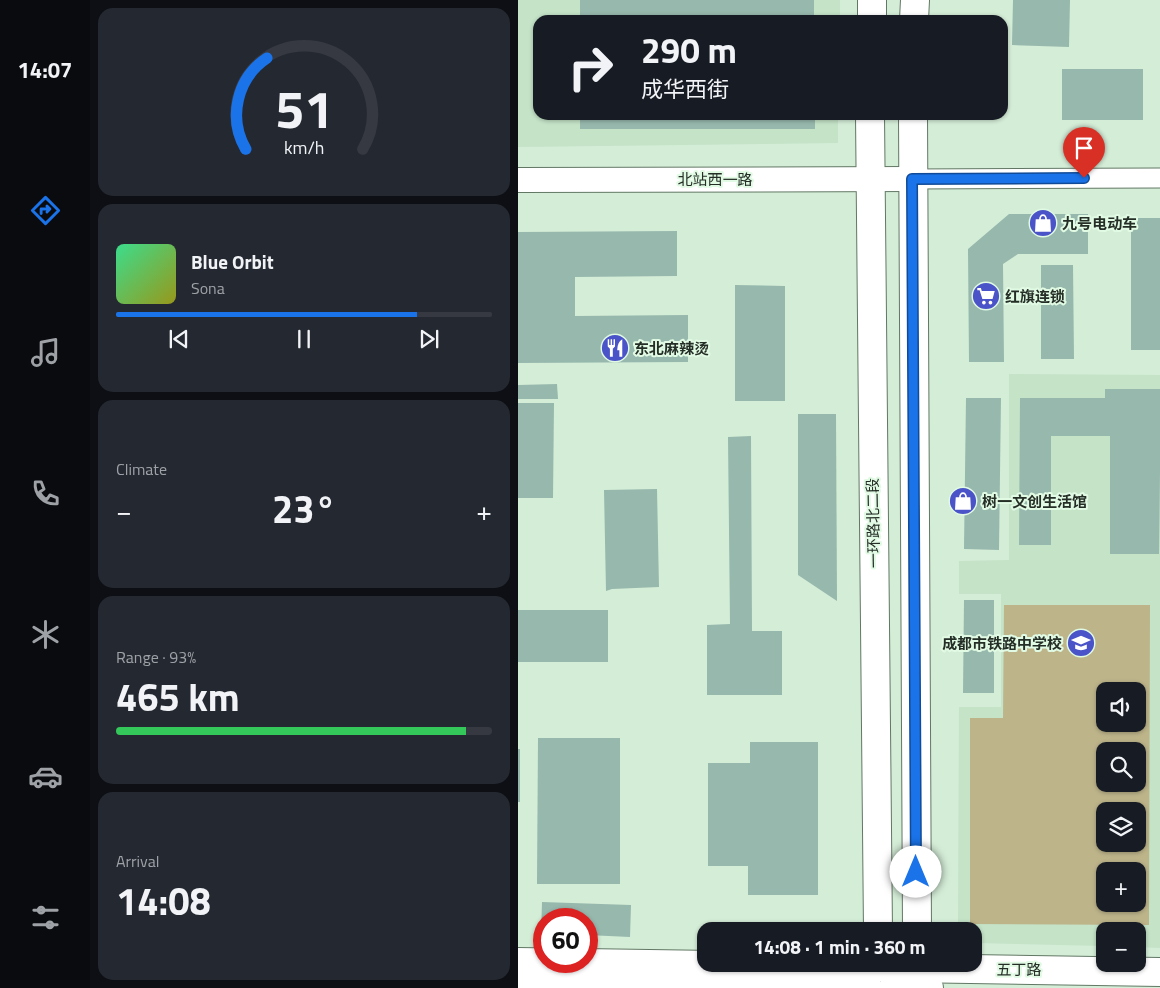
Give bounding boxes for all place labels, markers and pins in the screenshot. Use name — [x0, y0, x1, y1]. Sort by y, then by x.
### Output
pin — [1063, 127, 1105, 178]
shop icon: 九号电动车 — [1028, 208, 1058, 238]
place label: 九号电动车 — [1062, 212, 1137, 235]
supermarket icon: 红旗连锁 — [971, 281, 1001, 311]
place label: 红旗连锁 — [1005, 285, 1065, 308]
restaurant icon: 东北麻辣烫 — [600, 333, 630, 363]
place label: 东北麻辣烫 — [634, 337, 709, 360]
shop icon: 树一文创生活馆 — [948, 486, 978, 516]
place label: 树一文创生活馆 — [982, 490, 1087, 513]
school or university icon: 成都市铁路中学校 — [1066, 628, 1096, 658]
place label: 成都市铁路中学校 — [942, 632, 1062, 655]

